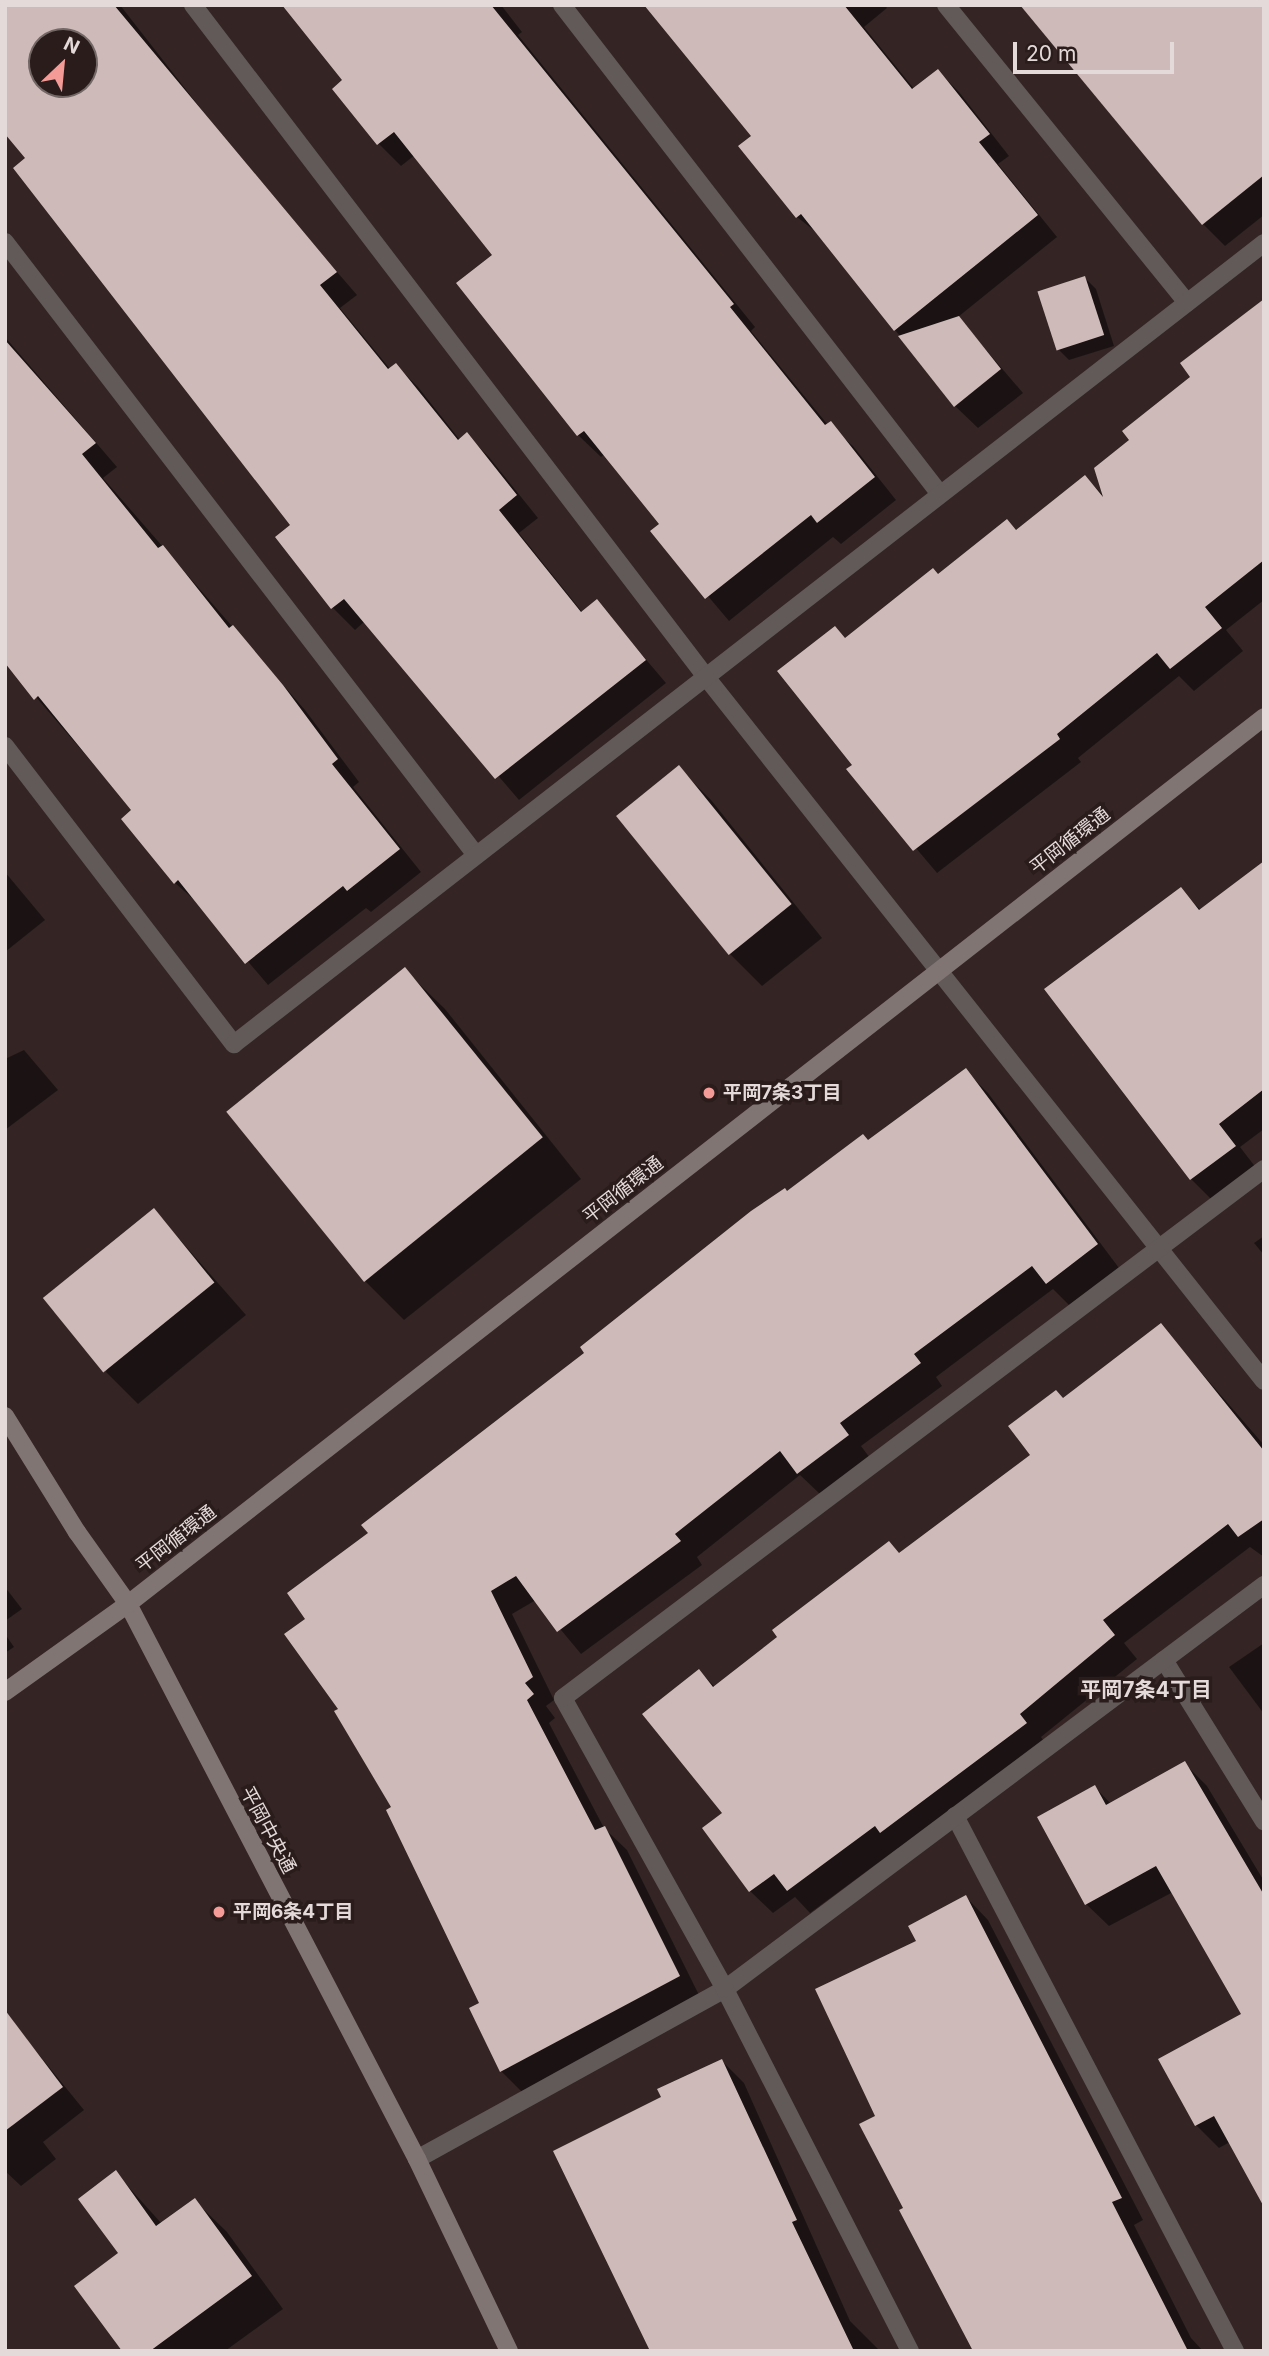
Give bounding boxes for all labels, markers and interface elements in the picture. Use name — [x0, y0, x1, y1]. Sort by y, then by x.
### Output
north arrow — [28, 28, 98, 98]
scale bar — [1017, 28, 1178, 72]
text: N — [60, 32, 83, 59]
text: 20 m — [1026, 41, 1076, 66]
street label: 平岡循環通 — [1026, 803, 1114, 879]
place label: 平岡7条3丁目 — [723, 1082, 841, 1104]
marker: 平岡7条3丁目 — [701, 1085, 717, 1101]
street label: 平岡循環通 — [579, 1152, 667, 1228]
street label: 平岡循環通 — [132, 1501, 220, 1577]
district label: 平岡7条4丁目 — [1080, 1677, 1212, 1703]
street label: 平岡中央通 — [236, 1783, 300, 1877]
place label: 平岡6条4丁目 — [233, 1901, 353, 1923]
marker: 平岡6条4丁目 — [211, 1904, 227, 1920]

